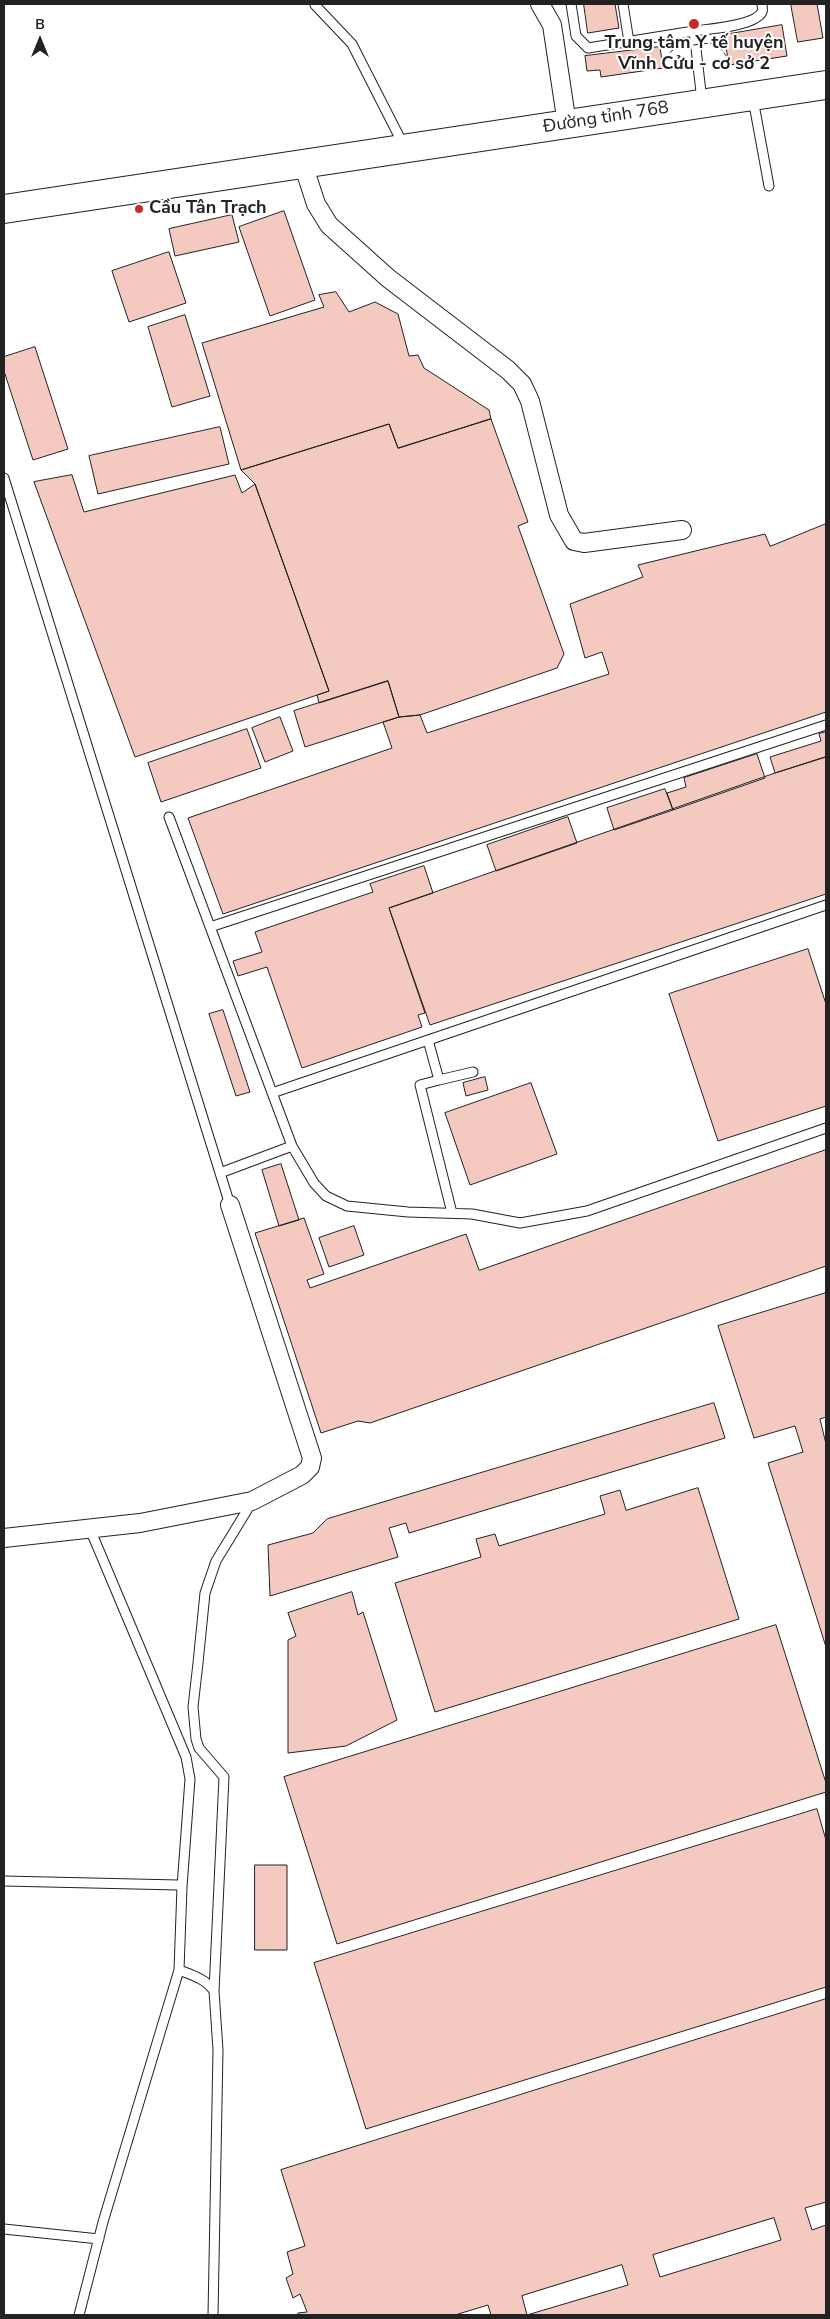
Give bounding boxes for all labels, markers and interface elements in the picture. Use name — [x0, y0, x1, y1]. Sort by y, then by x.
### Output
north arrow — [15, 15, 65, 65]
text: B — [35, 15, 45, 34]
marker: Trung tâm Y tế huyện Vĩnh Cửu - cơ sở 2 — [687, 17, 701, 31]
place label: Trung tâm Y tế huyện Vĩnh Cửu - cơ sở 2 — [605, 33, 783, 76]
street label: Đường tỉnh 768 — [542, 97, 670, 139]
place label: Cầu Tân Trạch — [149, 198, 267, 220]
marker: Cầu Tân Trạch — [133, 203, 145, 215]

